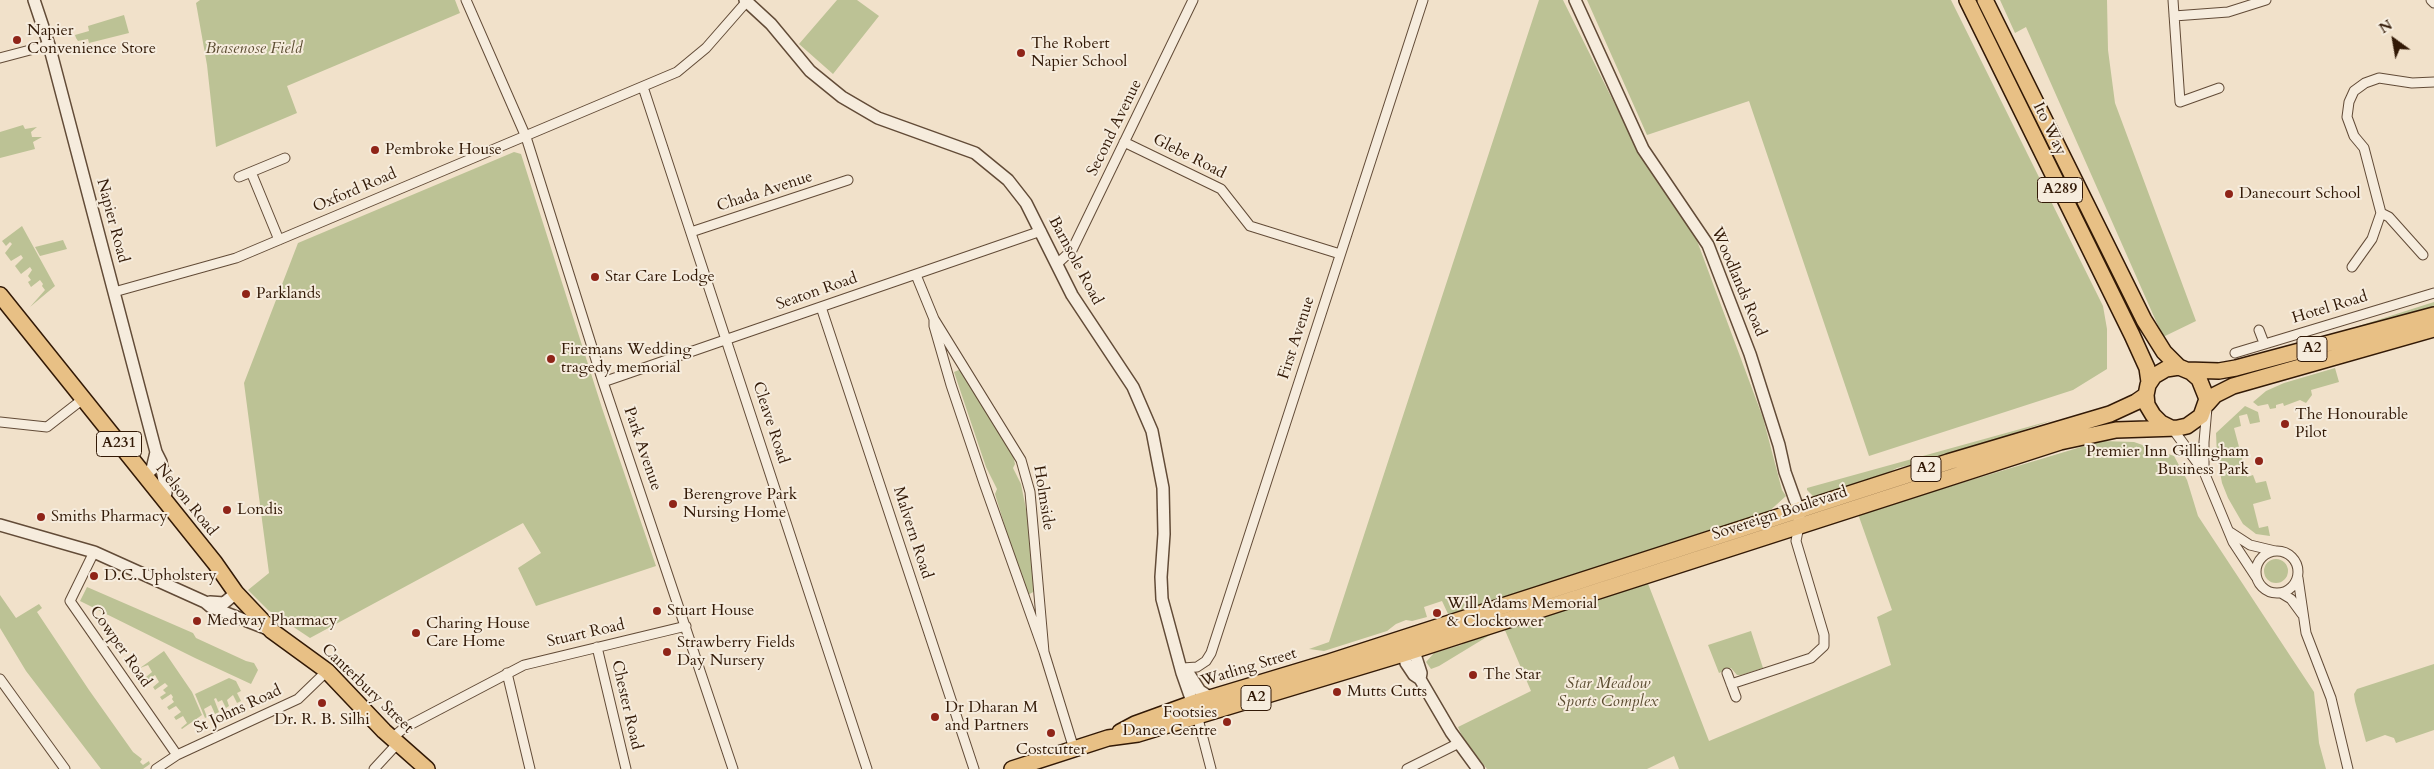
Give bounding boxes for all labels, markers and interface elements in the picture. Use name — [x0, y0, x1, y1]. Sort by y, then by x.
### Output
north arrow — [2369, 15, 2419, 65]
text: N — [2376, 16, 2396, 38]
place label: Napier Convenience Store — [27, 21, 156, 59]
marker: Napier Convenience Store — [11, 34, 23, 46]
place label: The Robert Napier School — [1031, 34, 1127, 72]
park label: Brasenose Field — [206, 39, 302, 59]
marker: The Robert Napier School — [1015, 47, 1027, 59]
street label: Second Avenue — [1083, 77, 1147, 179]
street label: Ito Way — [2028, 99, 2070, 159]
street label: Glebe Road — [1149, 130, 1229, 184]
place label: Pembroke House — [385, 140, 502, 160]
marker: Pembroke House — [369, 144, 381, 156]
street label: Oxford Road — [310, 165, 400, 217]
street label: Chada Avenue — [715, 167, 815, 217]
street label: Napier Road — [92, 177, 132, 265]
road number: A289 — [2038, 178, 2082, 202]
place label: Danecourt School — [2239, 184, 2361, 204]
marker: Danecourt School — [2223, 188, 2235, 200]
street label: Barnsole Road — [1044, 213, 1106, 309]
street label: Woodlands Road — [1706, 224, 1770, 340]
place label: Star Care Lodge — [605, 267, 715, 287]
street label: Seaton Road — [774, 269, 860, 315]
marker: Star Care Lodge — [589, 271, 601, 283]
place label: Parklands — [256, 284, 321, 304]
street label: Hotel Road — [2290, 287, 2370, 329]
marker: Parklands — [240, 288, 252, 300]
street label: First Avenue — [1275, 294, 1319, 382]
road number: A2 — [2297, 336, 2327, 362]
place label: Firemans Wedding tragedy memorial — [561, 340, 691, 378]
marker: Firemans Wedding tragedy memorial — [545, 353, 557, 365]
street label: Cleave Road — [748, 379, 792, 467]
street label: Park Avenue — [619, 405, 665, 493]
place label: The Honourable Pilot — [2295, 405, 2408, 443]
marker: The Honourable Pilot — [2279, 418, 2291, 430]
road number: A231 — [96, 432, 142, 456]
place label: Premier Inn Gillingham Business Park — [2086, 442, 2249, 480]
marker: Premier Inn Gillingham Business Park — [2253, 455, 2265, 467]
road number: A2 — [1911, 456, 1941, 482]
street label: Nelson Road — [151, 460, 221, 540]
street label: Holmside — [1028, 464, 1058, 532]
street label: Sovereign Boulevard — [1710, 483, 1850, 545]
street label: Malvern Road — [888, 484, 936, 582]
place label: Berengrove Park Nursing Home — [683, 485, 797, 523]
marker: Berengrove Park Nursing Home — [667, 498, 679, 510]
place label: Londis — [237, 500, 283, 520]
marker: Londis — [221, 504, 233, 516]
place label: Smiths Pharmacy — [51, 507, 168, 527]
marker: Smiths Pharmacy — [35, 511, 47, 523]
place label: D.C. Upholstery — [104, 566, 217, 586]
marker: D.C. Upholstery — [88, 570, 100, 582]
place label: Will Adams Memorial & Clocktower — [1447, 594, 1597, 632]
place label: Stuart House — [667, 601, 754, 621]
street label: Cowper Road — [85, 603, 155, 691]
marker: Stuart House — [651, 605, 663, 617]
marker: Will Adams Memorial & Clocktower — [1431, 607, 1443, 619]
place label: Medway Pharmacy — [207, 611, 338, 631]
place label: Charing House Care Home — [426, 614, 530, 652]
marker: Medway Pharmacy — [191, 615, 203, 627]
street label: Stuart Road — [545, 616, 627, 652]
marker: Charing House Care Home — [410, 627, 422, 639]
place label: Strawberry Fields Day Nursery — [677, 633, 795, 671]
street label: Canterbury Street — [317, 640, 417, 738]
street label: Watling Street — [1199, 644, 1299, 692]
marker: Strawberry Fields Day Nursery — [661, 646, 673, 658]
street label: Chester Road — [606, 658, 646, 752]
place label: The Star — [1483, 665, 1541, 685]
marker: The Star — [1467, 669, 1479, 681]
park label: Star Meadow Sports Complex — [1558, 674, 1658, 712]
street label: St Johns Road — [191, 681, 285, 739]
place label: Mutts Cutts — [1347, 682, 1427, 702]
road number: A2 — [1241, 686, 1271, 710]
marker: Mutts Cutts — [1331, 686, 1343, 698]
marker: Dr. R. B. Silhi — [316, 697, 328, 709]
place label: Dr Dharan M and Partners — [945, 698, 1038, 736]
place label: Footsies Dance Centre — [1122, 703, 1217, 741]
place label: Dr. R. B. Silhi — [274, 710, 370, 730]
marker: Dr Dharan M and Partners — [929, 711, 941, 723]
marker: Footsies Dance Centre — [1221, 716, 1233, 728]
marker: Costcutter — [1045, 727, 1057, 739]
place label: Costcutter — [1016, 740, 1086, 760]

